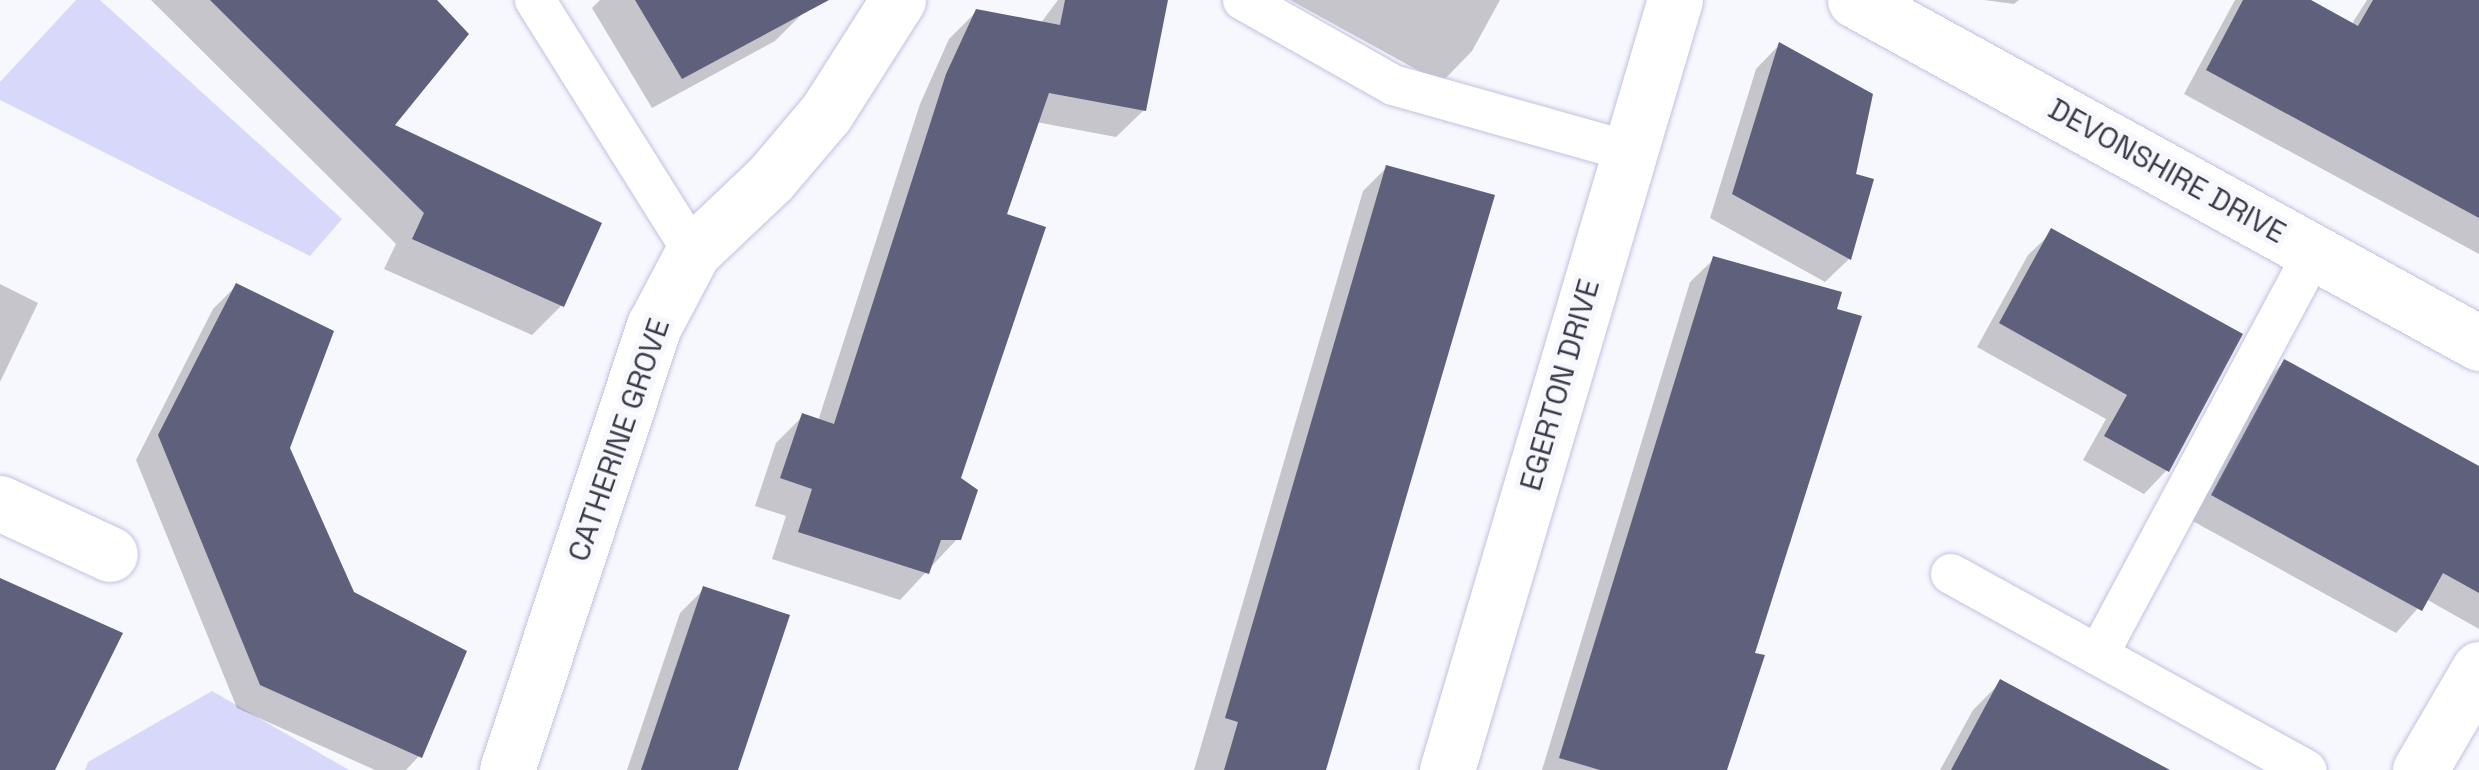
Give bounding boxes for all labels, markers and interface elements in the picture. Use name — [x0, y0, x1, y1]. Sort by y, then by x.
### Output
street label: DEVONSHIRE DRIVE — [2042, 91, 2292, 251]
street label: EGERTON DRIVE — [1513, 275, 1607, 495]
street label: CATHERINE GROVE — [561, 314, 677, 566]

